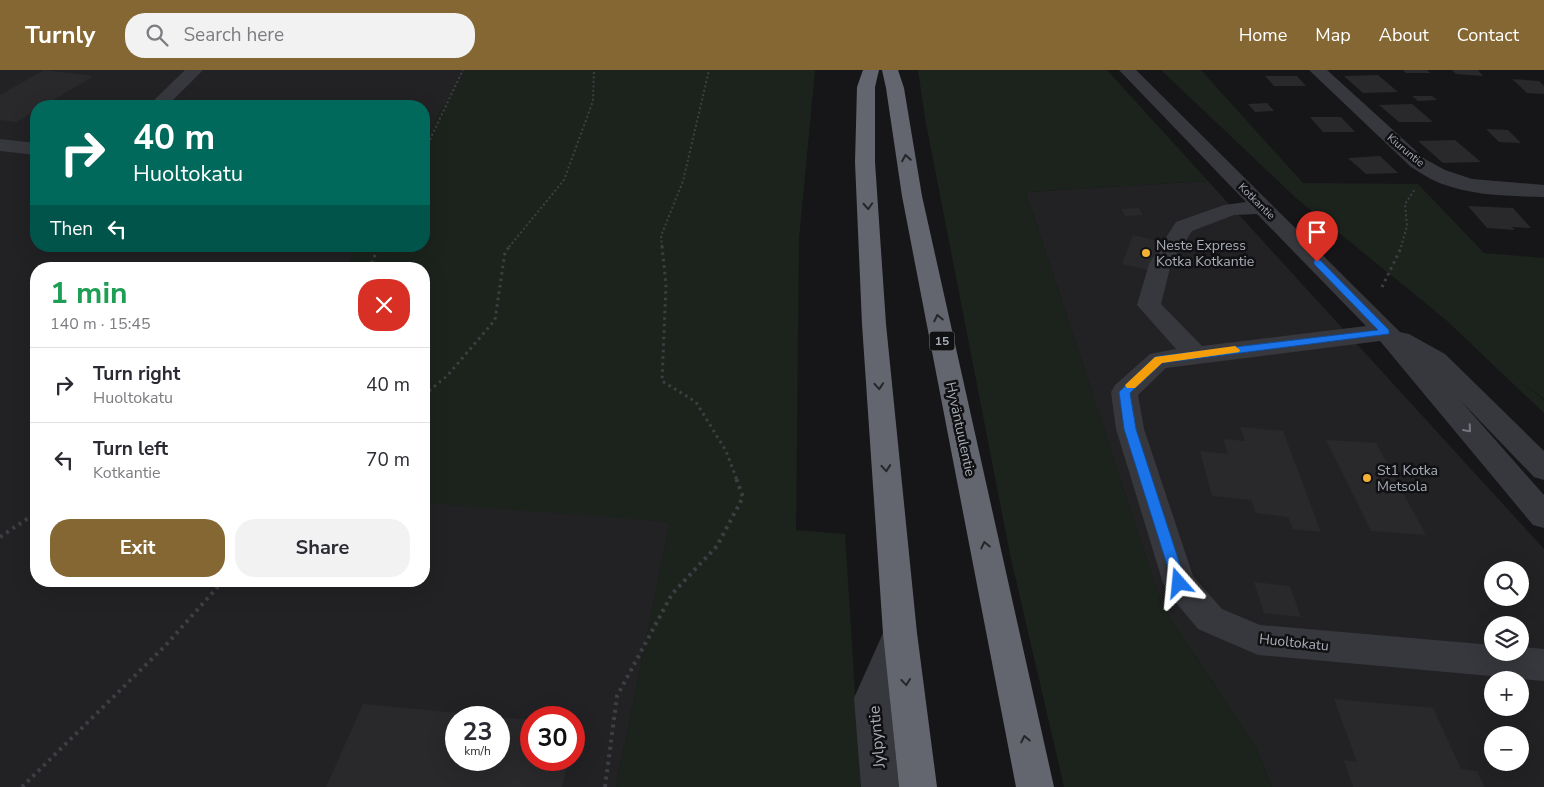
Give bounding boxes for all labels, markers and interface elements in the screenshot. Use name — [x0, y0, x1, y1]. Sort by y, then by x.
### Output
search box — [125, 13, 475, 58]
text: Turnly — [25, 19, 95, 51]
icon: search — [143, 21, 171, 49]
text: Search here — [183, 22, 284, 48]
text: Home — [1239, 23, 1287, 47]
text: Map — [1315, 23, 1351, 47]
text: About — [1379, 23, 1429, 47]
text: Contact — [1457, 23, 1519, 47]
text: 40 m — [133, 114, 215, 161]
icon: right — [50, 120, 115, 185]
street label: Kiuruntie — [1384, 130, 1428, 170]
one-way arrow — [902, 154, 912, 163]
text: Huoltokatu — [133, 159, 243, 189]
street label: Kotkantie — [1235, 180, 1278, 223]
one-way arrow — [862, 202, 873, 210]
pin — [1296, 211, 1338, 262]
icon: left — [103, 215, 131, 243]
text: Then — [50, 216, 93, 242]
icon: arrive — [1303, 218, 1331, 246]
place label: Neste Express Kotka Kotkantie — [1156, 236, 1254, 271]
marker: Neste Express Kotka Kotkantie — [1140, 247, 1152, 259]
text: 1 min — [50, 273, 128, 314]
button: close — [358, 279, 410, 331]
text: 140 m · 15:45 — [50, 313, 151, 335]
one-way arrow — [933, 313, 943, 322]
road number: 15 — [930, 332, 954, 350]
text: Turn right — [93, 361, 180, 387]
icon: right — [50, 371, 78, 399]
text: 40 m — [366, 372, 410, 398]
street label: Hyväntuulentie — [941, 380, 980, 478]
one-way arrow — [874, 382, 885, 390]
text: Huoltokatu — [93, 387, 173, 409]
one-way arrow — [1463, 423, 1472, 432]
text: Turn left — [93, 436, 168, 462]
icon: left — [50, 446, 78, 474]
text: 70 m — [366, 447, 410, 473]
place label: St1 Kotka Metsola — [1377, 461, 1438, 496]
text: Kotkantie — [93, 462, 161, 484]
one-way arrow — [880, 465, 891, 473]
marker: St1 Kotka Metsola — [1361, 472, 1373, 484]
button: Exit — [50, 519, 225, 577]
button: Share — [235, 519, 410, 577]
one-way arrow — [980, 541, 991, 550]
position arrow — [1152, 556, 1204, 608]
map controls — [1484, 561, 1529, 771]
button: search — [1484, 561, 1529, 606]
button: layers — [1484, 616, 1529, 661]
street label: Huoltokatu — [1258, 629, 1330, 656]
button: + — [1484, 671, 1529, 716]
one-way arrow — [900, 679, 911, 687]
street label: Jylpyntie — [863, 705, 891, 770]
speed limit sign: 30 — [520, 706, 585, 771]
text: 23 — [462, 715, 493, 749]
button: − — [1484, 726, 1529, 771]
one-way arrow — [1021, 735, 1031, 744]
text: km/h — [464, 743, 491, 759]

